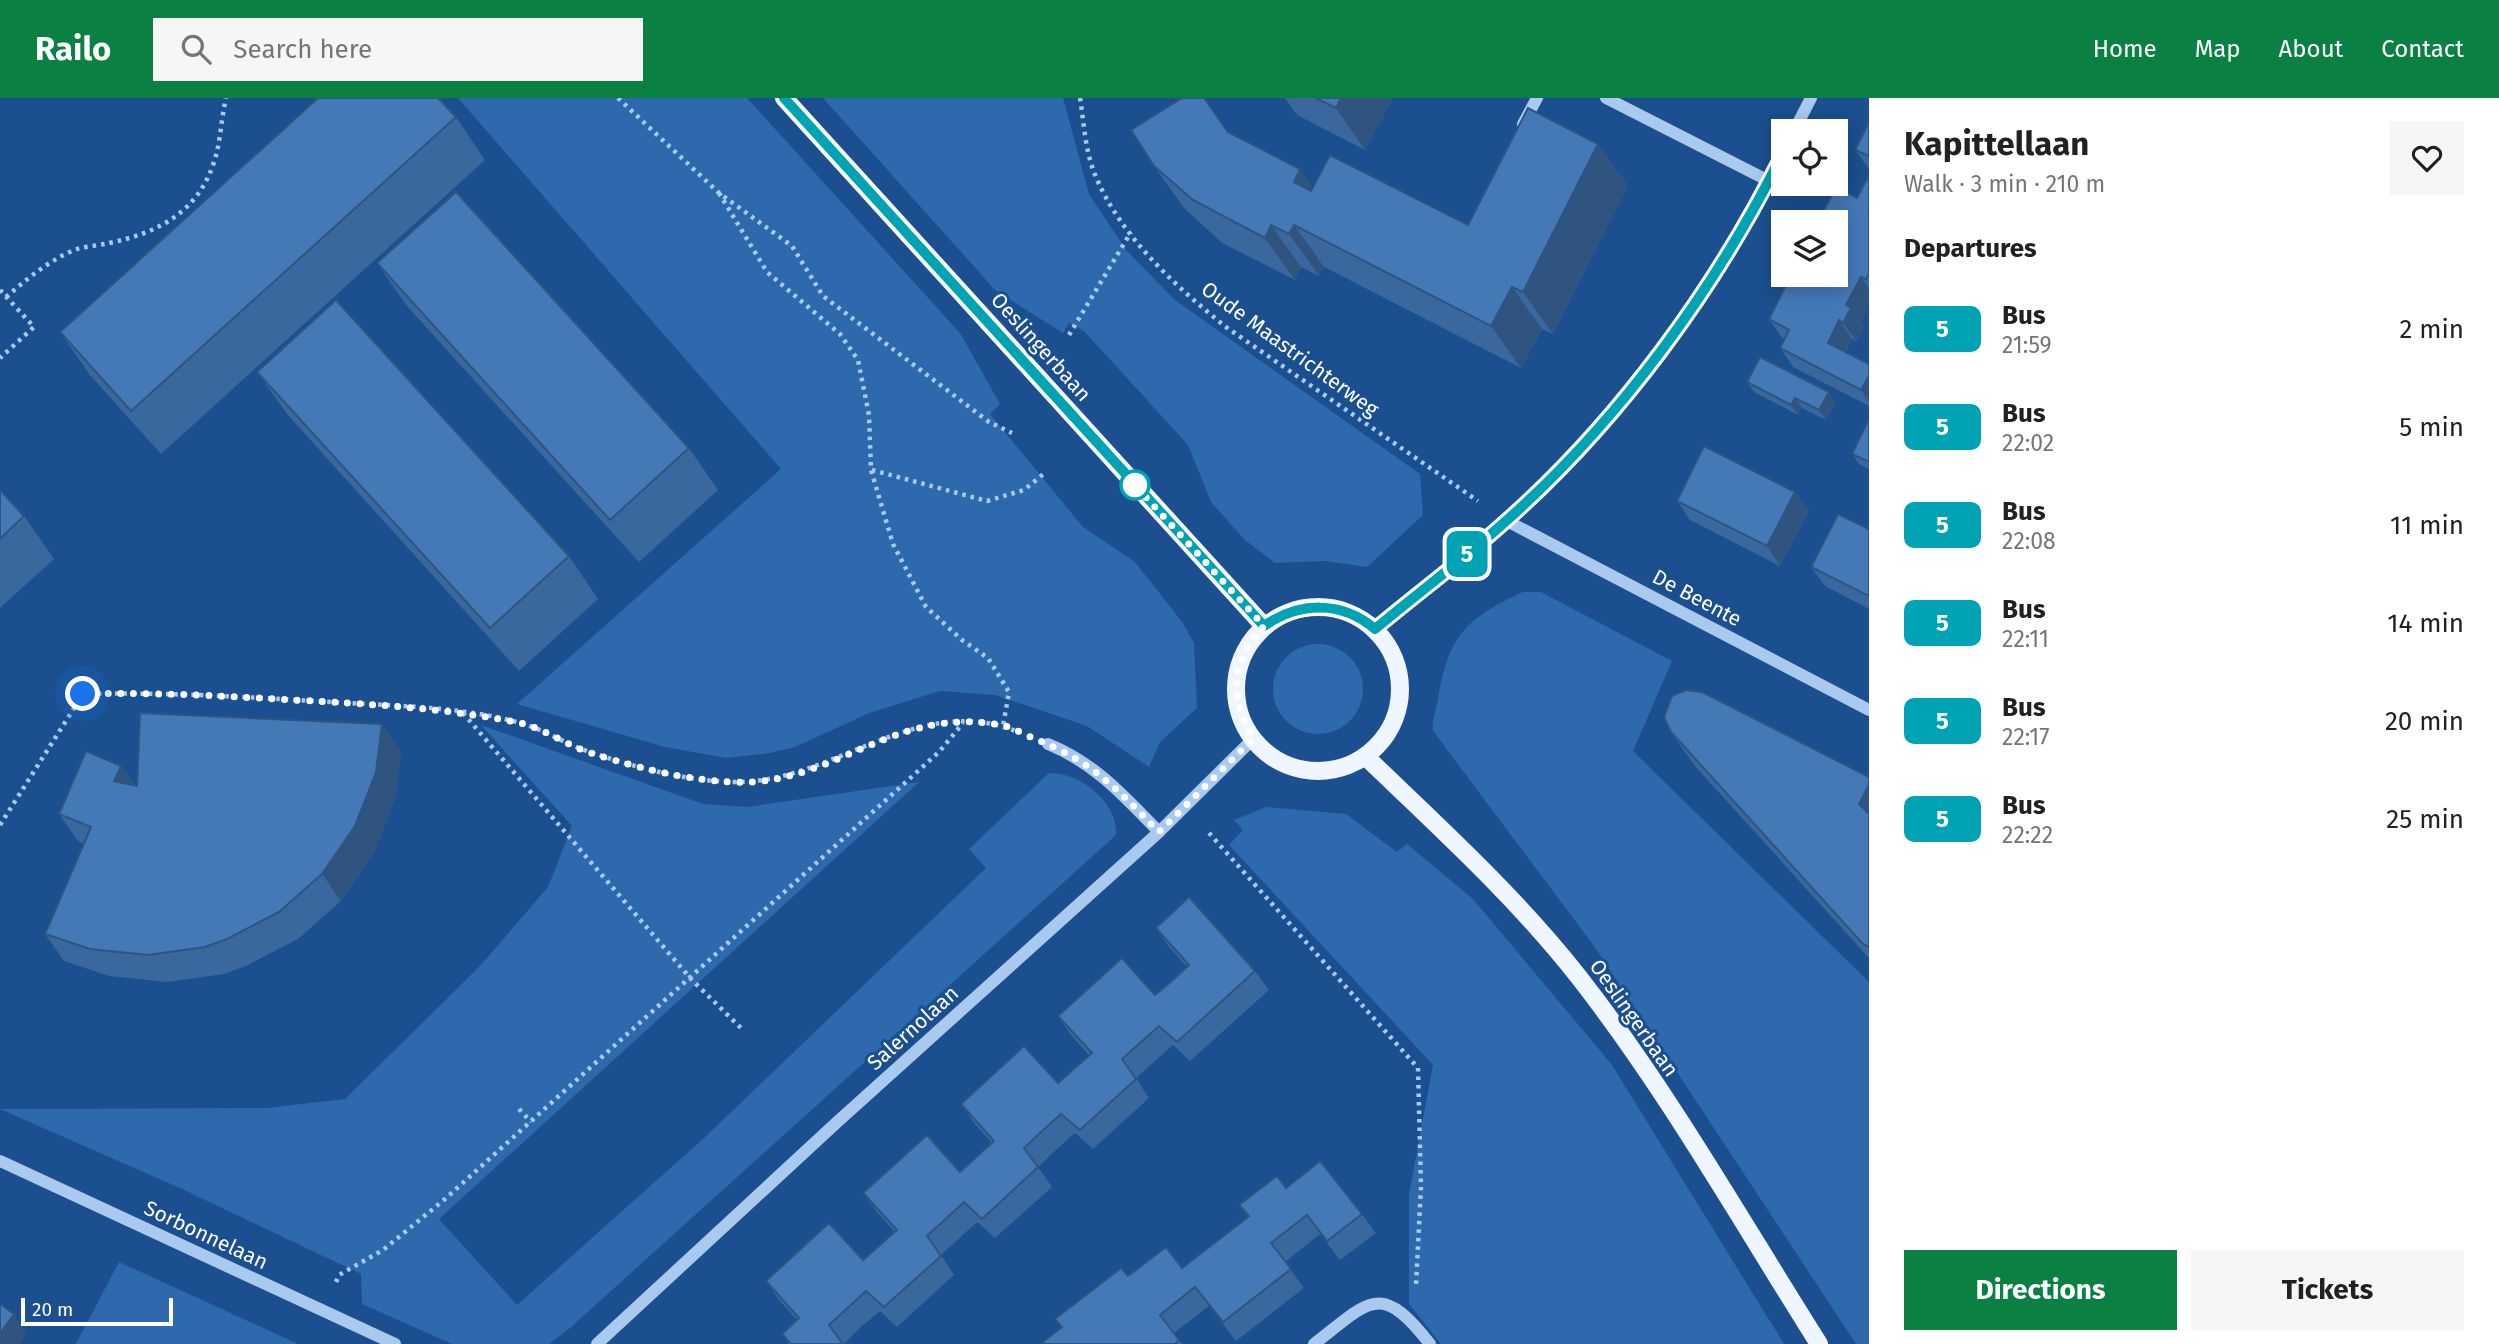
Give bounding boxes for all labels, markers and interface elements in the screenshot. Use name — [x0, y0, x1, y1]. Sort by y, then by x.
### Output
search box — [153, 18, 643, 81]
text: Railo — [35, 29, 111, 69]
icon: search — [177, 30, 215, 68]
text: Search here — [233, 34, 372, 65]
text: Home — [2093, 35, 2157, 63]
text: Map — [2195, 35, 2241, 63]
text: About — [2279, 35, 2343, 63]
text: Contact — [2381, 35, 2464, 63]
map controls — [1771, 119, 1848, 287]
button: locate — [1771, 119, 1848, 196]
button: heart — [2390, 121, 2464, 195]
text: Kapittellaan — [1904, 124, 2089, 164]
text: Walk · 3 min · 210 m — [1904, 170, 2105, 198]
button: layers — [1771, 210, 1848, 287]
text: Departures — [1904, 233, 2037, 264]
street label: Oude Maastrichterweg — [1196, 276, 1384, 422]
street label: Oeslingerbaan — [985, 287, 1097, 407]
text: Bus — [2002, 300, 2045, 331]
text: 2 min — [2399, 314, 2464, 345]
text: 5 — [1936, 315, 1949, 343]
text: 21:59 — [2002, 331, 2052, 359]
text: Bus — [2002, 398, 2045, 429]
text: 5 min — [2399, 412, 2464, 443]
text: 5 — [1936, 413, 1949, 441]
text: 22:02 — [2002, 429, 2054, 457]
unlabelled marker — [1120, 470, 1150, 500]
text: Bus — [2002, 496, 2045, 527]
text: 11 min — [2390, 510, 2464, 541]
text: 5 — [1936, 511, 1949, 539]
text: 22:08 — [2002, 527, 2056, 555]
line badge: 5 — [1444, 531, 1490, 577]
text: 5 — [1461, 540, 1473, 568]
street label: De Beente — [1648, 564, 1746, 632]
text: Bus — [2002, 594, 2045, 625]
text: 14 min — [2387, 608, 2464, 639]
text: 5 — [1936, 609, 1949, 637]
text: 22:11 — [2002, 625, 2049, 653]
your location — [65, 676, 100, 711]
text: Bus — [2002, 692, 2045, 723]
text: 20 min — [2385, 706, 2464, 737]
text: 5 — [1936, 707, 1949, 735]
text: 22:17 — [2002, 723, 2050, 751]
text: Bus — [2002, 790, 2045, 821]
text: 25 min — [2386, 804, 2464, 835]
text: 5 — [1936, 805, 1949, 833]
text: 22:22 — [2002, 821, 2053, 849]
street label: Oeslingerbaan — [1584, 954, 1684, 1082]
street label: Salernolaan — [862, 980, 964, 1076]
street label: Sorbonnelaan — [140, 1195, 272, 1275]
button: Directions — [1904, 1250, 2177, 1330]
button: Tickets — [2191, 1250, 2464, 1330]
scale bar — [21, 1295, 173, 1327]
text: 20 m — [32, 1298, 73, 1321]

